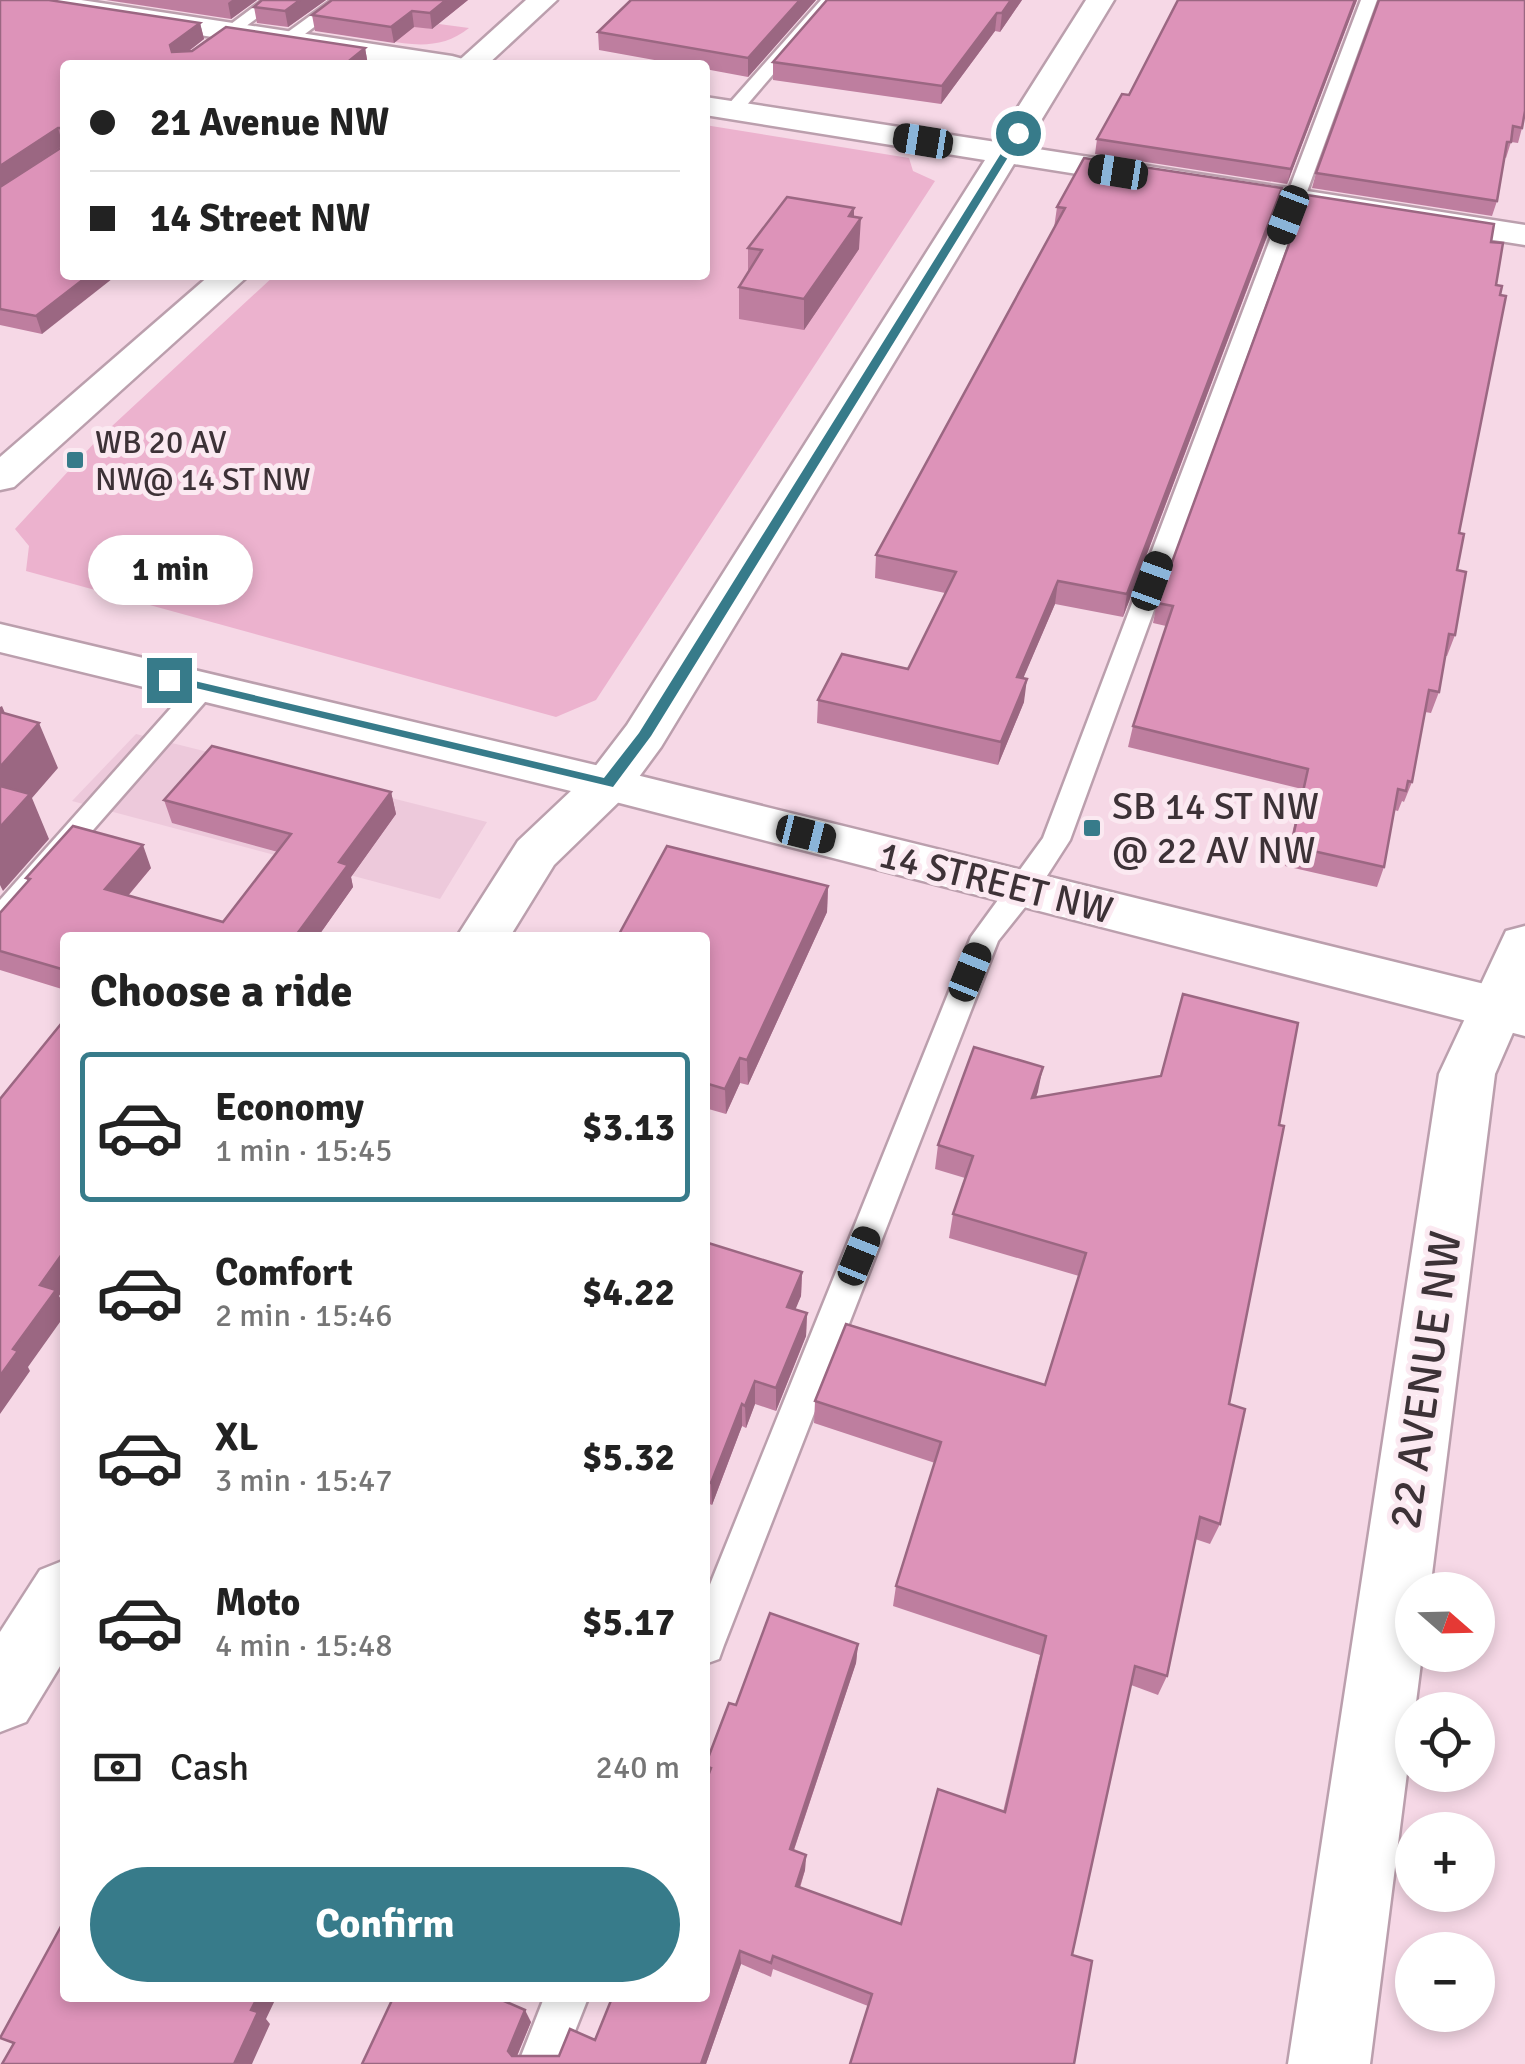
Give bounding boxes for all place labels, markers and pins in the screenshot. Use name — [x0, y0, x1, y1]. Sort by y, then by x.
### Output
place label: WB 20 AV NW@ 14 ST NW — [95, 423, 311, 499]
marker: WB 20 AV NW@ 14 ST NW — [64, 449, 86, 471]
place label: SB 14 ST NW @ 22 AV NW — [1112, 783, 1319, 874]
marker: SB 14 ST NW @ 22 AV NW — [1081, 817, 1103, 839]

